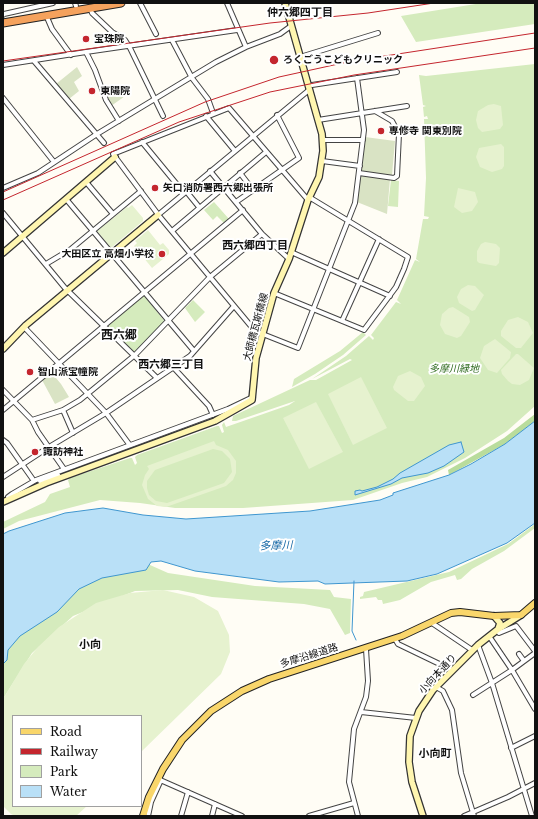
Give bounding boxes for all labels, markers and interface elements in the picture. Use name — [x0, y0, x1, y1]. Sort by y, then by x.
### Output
district label: 仲六郷四丁目 — [267, 6, 333, 20]
place label: 宝珠院 — [94, 33, 124, 45]
marker: 宝珠院 — [81, 34, 91, 44]
marker: ろくごうこどもクリニック — [268, 54, 280, 66]
place label: ろくごうこどもクリニック — [283, 54, 403, 66]
place label: 東陽院 — [100, 85, 130, 97]
marker: 東陽院 — [87, 86, 97, 96]
place label: 専修寺 関東別院 — [389, 125, 462, 137]
marker: 専修寺 関東別院 — [376, 126, 386, 136]
place label: 矢口消防署西六郷出張所 — [163, 182, 273, 194]
marker: 矢口消防署西六郷出張所 — [150, 183, 160, 193]
district label: 西六郷四丁目 — [222, 239, 288, 253]
place label: 大田区立 高畑小学校 — [61, 248, 154, 260]
marker: 大田区立 高畑小学校 — [157, 249, 167, 259]
street label: 大師橋瓦斯橋線 — [241, 292, 271, 362]
district label: 西六郷 — [101, 329, 137, 343]
district label: 西六郷三丁目 — [138, 358, 204, 372]
park label: 多摩川緑地 — [429, 363, 479, 375]
place label: 智山派宝幢院 — [38, 366, 98, 378]
marker: 智山派宝幢院 — [25, 367, 35, 377]
place label: 諏訪神社 — [43, 446, 83, 458]
marker: 諏訪神社 — [30, 447, 40, 457]
water label: 多摩川 — [259, 539, 293, 553]
district label: 小向 — [79, 638, 101, 652]
street label: 多摩沿線道路 — [279, 641, 339, 671]
street label: 小向本通り — [417, 652, 459, 696]
legend — [12, 715, 142, 807]
text: Road — [50, 724, 82, 739]
text: Railway — [50, 744, 98, 759]
district label: 小向町 — [419, 747, 451, 761]
text: Park — [50, 764, 78, 779]
text: Water — [50, 784, 87, 799]

